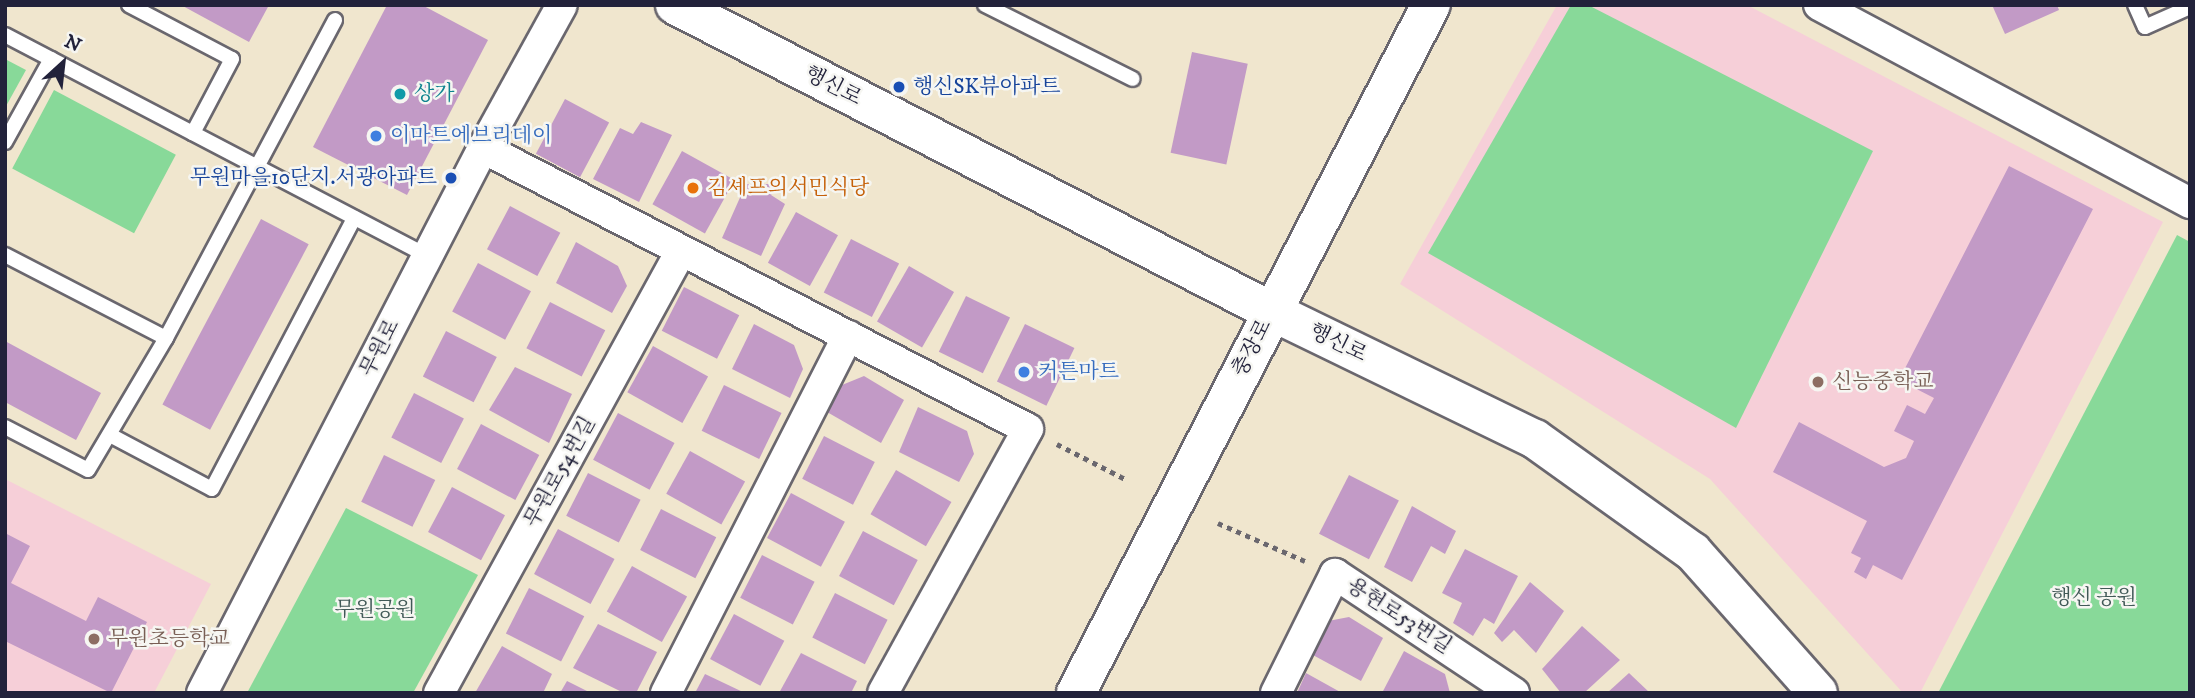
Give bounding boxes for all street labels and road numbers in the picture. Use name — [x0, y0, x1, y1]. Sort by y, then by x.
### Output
street label: 행신로 — [800, 61, 866, 111]
street label: 무원로 — [355, 315, 405, 381]
street label: 충장로 — [1227, 315, 1277, 381]
street label: 행신로 — [1305, 318, 1371, 368]
street label: 무원로54번길 — [519, 412, 601, 532]
street label: 용현로53번길 — [1342, 573, 1456, 659]

